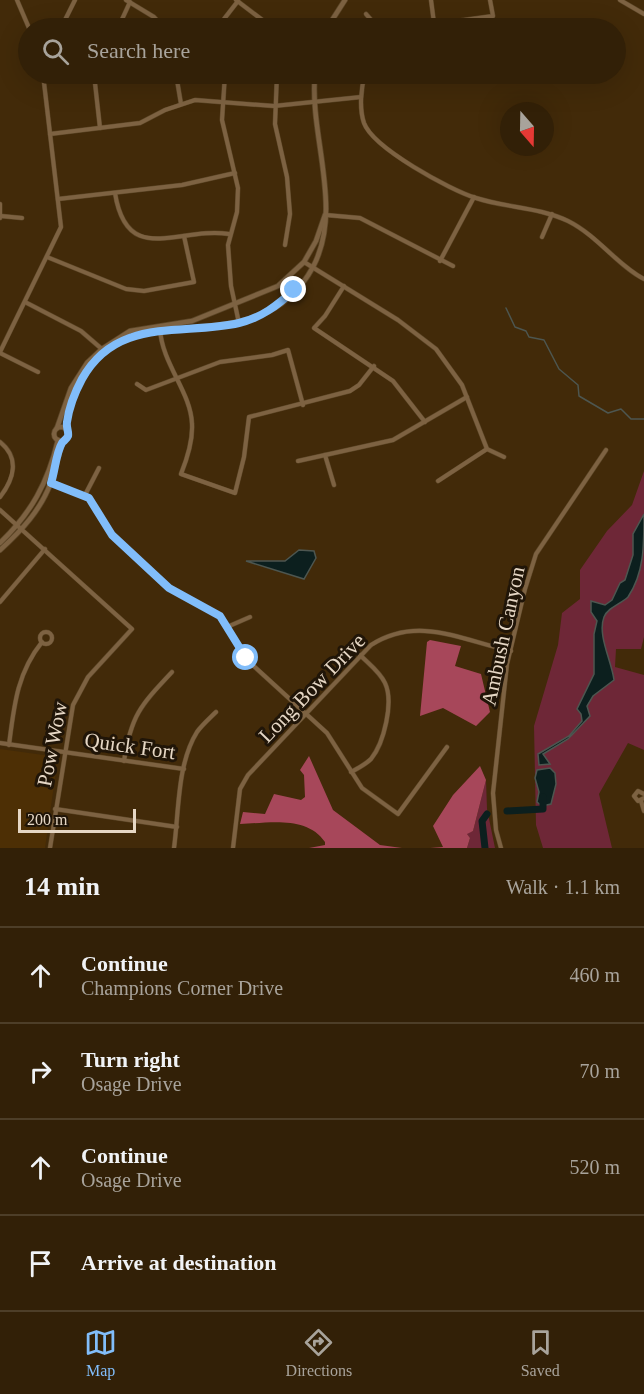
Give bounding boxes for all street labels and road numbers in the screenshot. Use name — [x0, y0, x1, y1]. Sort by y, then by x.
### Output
street label: Ambush Canyon — [477, 564, 530, 708]
street label: Long Bow Drive — [254, 628, 370, 748]
street label: Pow Wow — [32, 699, 72, 789]
street label: Quick Fort — [83, 728, 177, 764]

